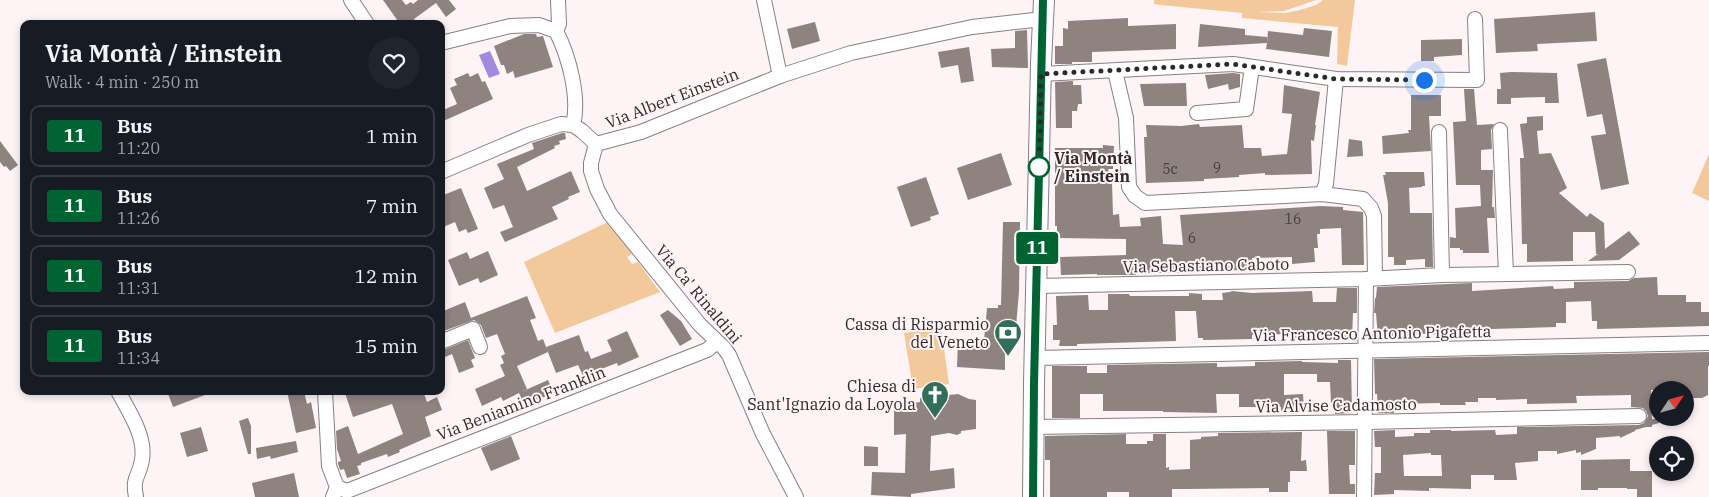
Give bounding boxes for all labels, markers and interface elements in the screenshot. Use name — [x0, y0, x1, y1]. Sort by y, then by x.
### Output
text: Via Montà / Einstein — [45, 37, 282, 69]
button: heart — [368, 37, 420, 89]
street label: Via Albert Einstein — [603, 63, 741, 133]
your location — [1412, 68, 1437, 93]
text: Walk · 4 min · 250 m — [45, 72, 199, 92]
text: Bus — [117, 114, 152, 138]
text: 11 — [64, 124, 85, 147]
text: 1 min — [366, 124, 418, 148]
text: 11:20 — [117, 138, 160, 158]
place label: Via Montà / Einstein — [1054, 148, 1132, 186]
marker: Via Montà / Einstein — [1028, 156, 1050, 178]
house number: 9 — [1213, 159, 1221, 177]
house number: 5c — [1162, 160, 1178, 178]
text: Bus — [117, 184, 152, 208]
text: 11 — [64, 194, 85, 217]
text: 7 min — [366, 194, 418, 218]
text: 11:26 — [117, 208, 160, 228]
house number: 16 — [1285, 210, 1301, 228]
house number: 6 — [1188, 229, 1196, 247]
line badge: 11 — [1014, 232, 1060, 264]
text: 11 — [1026, 236, 1048, 259]
street label: Via Ca' Rinaldini — [652, 240, 746, 348]
text: Bus — [117, 254, 152, 278]
street label: Via Sebastiano Caboto — [1123, 254, 1289, 276]
text: 11 — [64, 264, 85, 287]
text: 12 min — [355, 264, 418, 288]
text: 11:31 — [117, 278, 160, 298]
place label: Cassa di Risparmio del Veneto — [845, 314, 989, 352]
bank icon: Cassa di Risparmio del Veneto — [993, 318, 1023, 357]
street label: Via Francesco Antonio Pigafetta — [1252, 321, 1492, 345]
text: Bus — [117, 324, 152, 348]
text: 11 — [64, 334, 85, 357]
text: 15 min — [355, 334, 418, 358]
text: 11:34 — [117, 348, 160, 368]
street label: Via Beniamino Franklin — [434, 362, 608, 444]
place label: Chiesa di Sant'Ignazio da Loyola — [747, 376, 916, 414]
church icon: Chiesa di Sant'Ignazio da Loyola — [920, 380, 950, 419]
north arrow — [1649, 381, 1694, 426]
map controls — [1649, 381, 1694, 481]
street label: Via Alvise Cadamosto — [1255, 394, 1417, 416]
button: locate — [1649, 436, 1694, 481]

